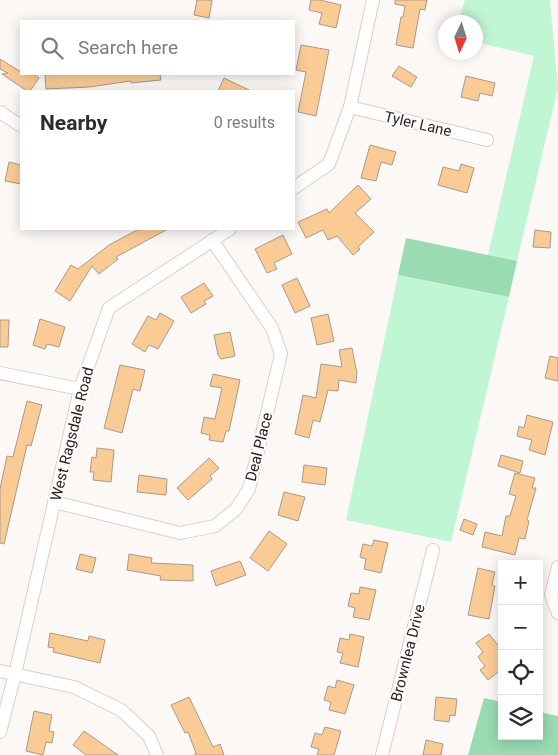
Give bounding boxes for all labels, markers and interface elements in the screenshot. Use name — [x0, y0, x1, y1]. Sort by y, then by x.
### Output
north arrow — [438, 15, 483, 60]
search box — [20, 20, 295, 75]
icon: search — [38, 34, 66, 62]
text: Search here — [78, 36, 178, 59]
street label: Tyler Lane — [383, 108, 453, 140]
text: Nearby — [40, 111, 107, 135]
text: 0 results — [214, 113, 275, 132]
street label: West Ragsdale Road — [47, 365, 97, 503]
street label: Deal Place — [242, 411, 276, 483]
map controls — [498, 560, 543, 740]
button: + — [498, 560, 543, 605]
street label: Brownlea Drive — [387, 602, 429, 703]
button: − — [498, 605, 543, 650]
button: locate — [498, 650, 543, 695]
button: layers — [498, 695, 543, 740]

